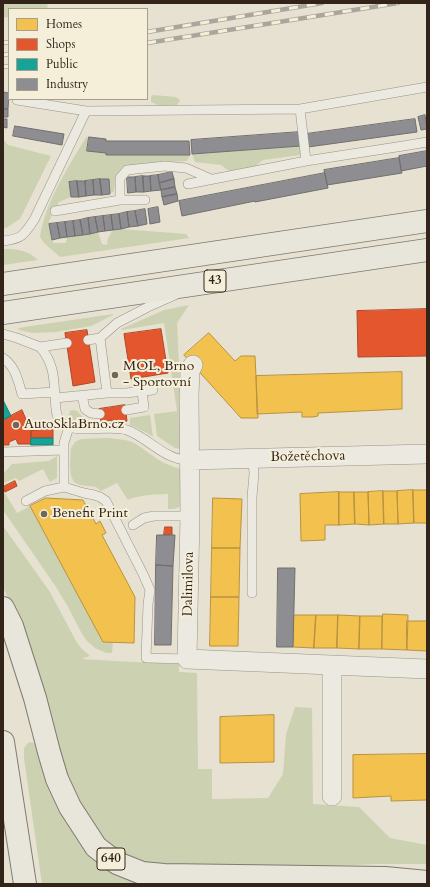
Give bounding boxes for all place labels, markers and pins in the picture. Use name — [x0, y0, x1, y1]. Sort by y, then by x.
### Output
place label: MOL, Brno - Sportovní — [123, 359, 194, 392]
marker: MOL, Brno - Sportovní — [110, 370, 120, 380]
place label: AutoSklaBrno.cz — [24, 417, 124, 433]
marker: AutoSklaBrno.cz — [11, 420, 21, 430]
place label: Benefit Print — [52, 506, 128, 522]
marker: Benefit Print — [39, 509, 49, 519]

